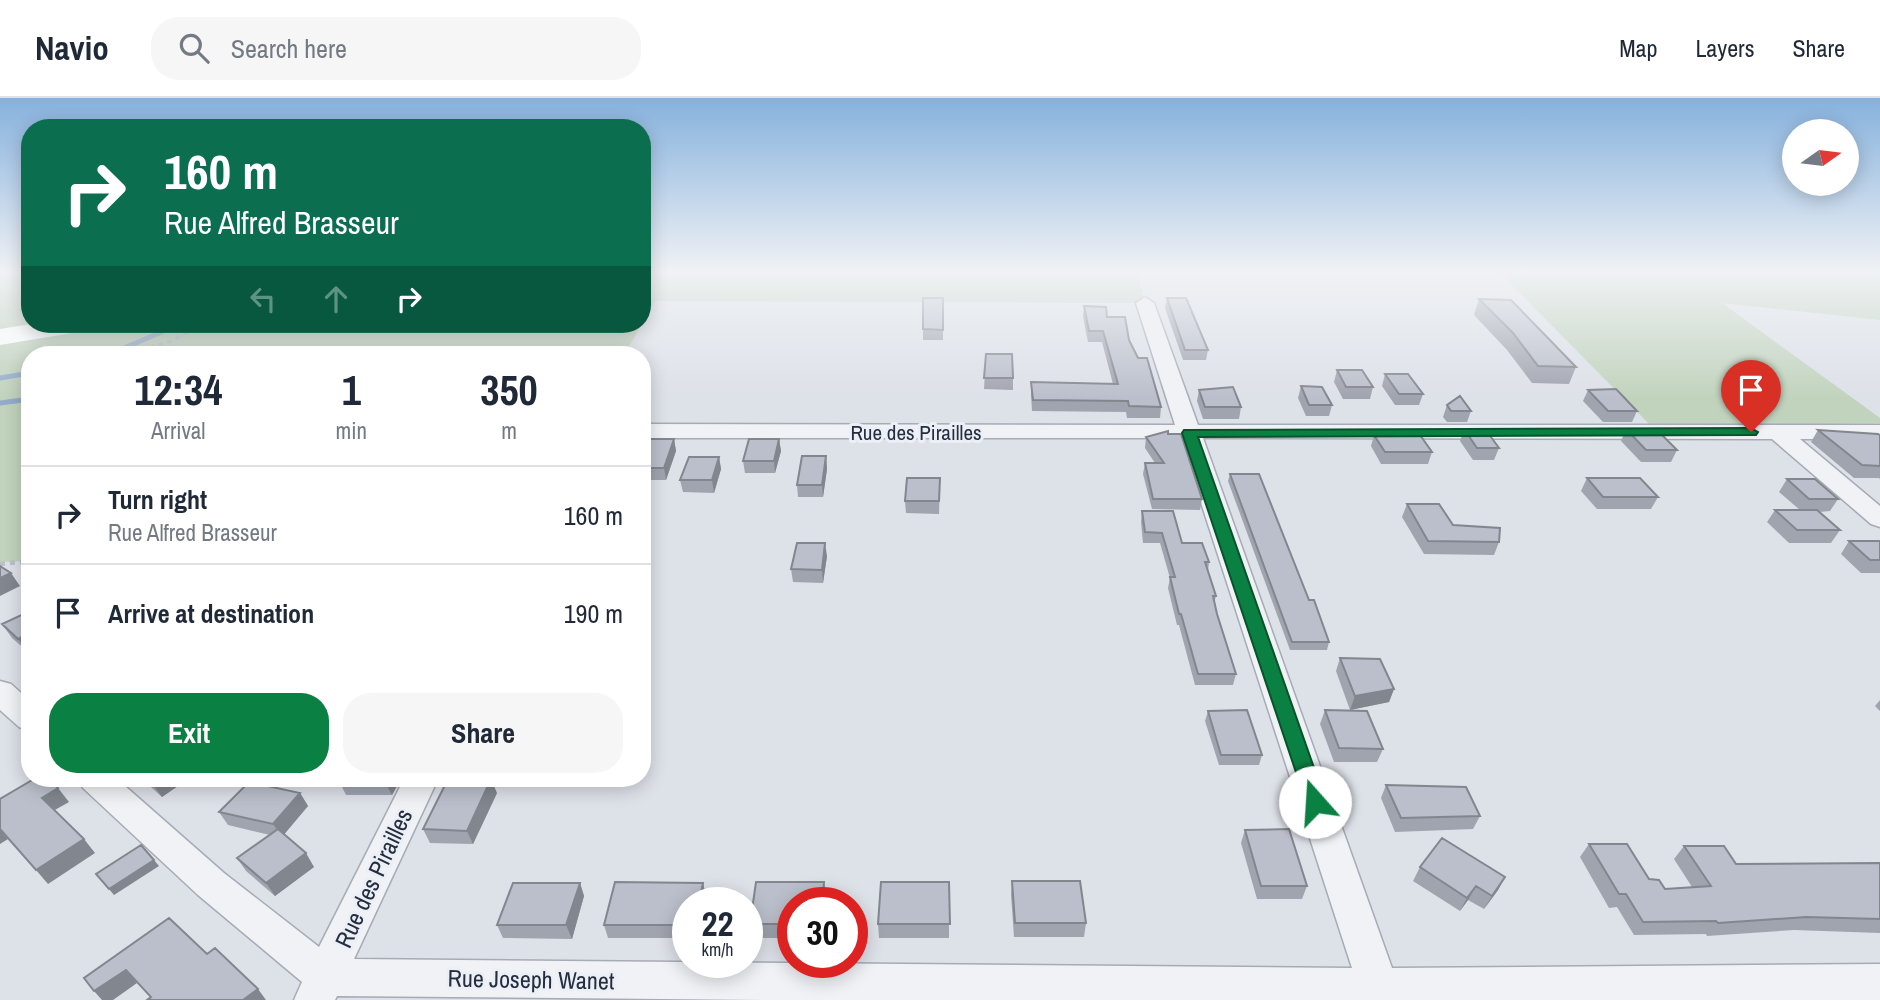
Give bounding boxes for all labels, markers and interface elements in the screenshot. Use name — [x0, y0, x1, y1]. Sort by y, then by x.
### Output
search box — [151, 17, 641, 80]
text: Navio — [35, 26, 109, 70]
icon: search — [175, 29, 213, 67]
text: Search here — [231, 31, 347, 66]
text: Map — [1619, 32, 1657, 64]
text: Layers — [1695, 32, 1754, 64]
text: Share — [1792, 32, 1845, 64]
north arrow — [1782, 119, 1858, 196]
map controls — [1782, 119, 1859, 196]
text: 160 m — [164, 138, 278, 204]
icon: right — [49, 147, 140, 238]
text: Rue Alfred Brasseur — [164, 201, 399, 244]
icon: left — [244, 280, 282, 318]
icon: ahead — [317, 280, 355, 318]
icon: right — [390, 280, 428, 318]
pin — [1721, 360, 1781, 432]
text: 12:34 — [134, 362, 222, 418]
text: 1 — [342, 362, 361, 418]
text: 350 — [480, 362, 538, 418]
icon: arrive — [1732, 371, 1770, 409]
text: Arrival — [151, 415, 206, 446]
text: min — [336, 415, 367, 446]
text: m — [501, 415, 517, 446]
street label: Rue des Pirailles — [850, 418, 982, 447]
text: Turn right — [108, 482, 207, 517]
icon: right — [49, 496, 87, 534]
text: 160 m — [564, 498, 623, 533]
text: Rue Alfred Brasseur — [108, 517, 277, 548]
icon: arrive — [49, 594, 87, 632]
text: Arrive at destination — [108, 596, 314, 631]
text: 190 m — [564, 596, 623, 631]
button: Exit — [49, 693, 329, 773]
button: Share — [343, 693, 623, 773]
position arrow — [1278, 765, 1352, 839]
street label: Rue des Pirailles — [327, 803, 419, 953]
speed limit sign: 30 — [777, 887, 868, 978]
text: 22 — [702, 900, 733, 947]
text: km/h — [702, 937, 734, 962]
street label: Rue Joseph Wanet — [447, 962, 615, 996]

